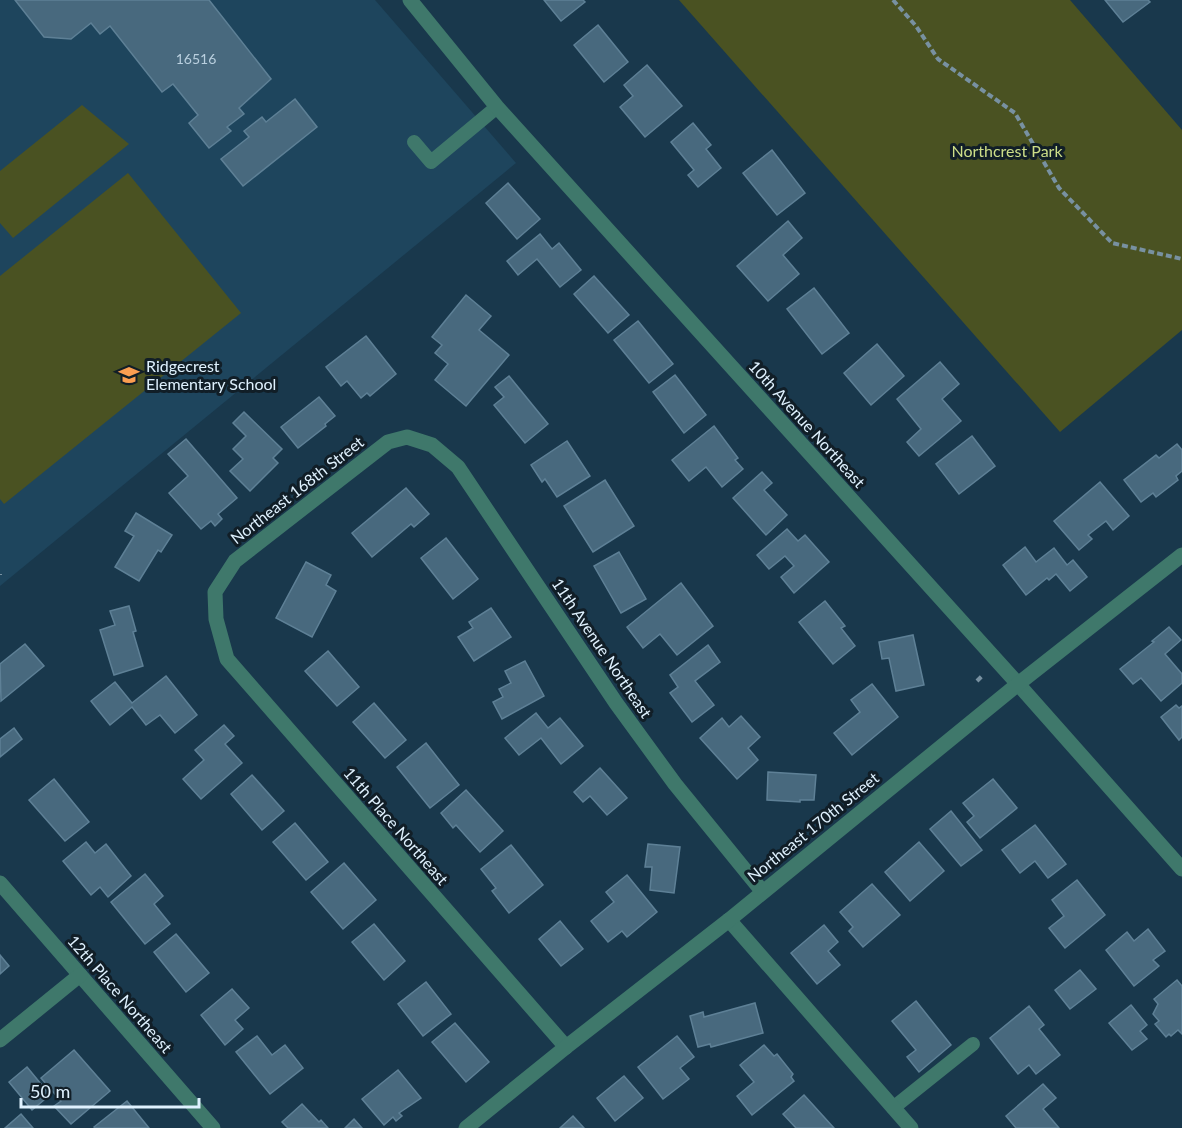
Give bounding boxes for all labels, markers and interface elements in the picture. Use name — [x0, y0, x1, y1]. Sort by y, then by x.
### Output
house number: 16516 — [176, 50, 216, 67]
park label: Northcrest Park — [951, 141, 1063, 160]
place label: Ridgecrest Elementary School — [146, 356, 276, 393]
street label: 10th Avenue Northeast — [745, 356, 870, 491]
school or university icon: Ridgecrest Elementary School — [117, 363, 141, 387]
street label: Northeast 168th Street — [226, 432, 367, 547]
street label: 11th Avenue Northeast — [549, 574, 656, 721]
street label: 11th Place Northeast — [340, 763, 453, 888]
street label: Northeast 170th Street — [743, 768, 882, 885]
street label: 12th Place Northeast — [64, 931, 177, 1056]
scale bar — [21, 1071, 200, 1109]
text: 50 m — [30, 1080, 70, 1102]

